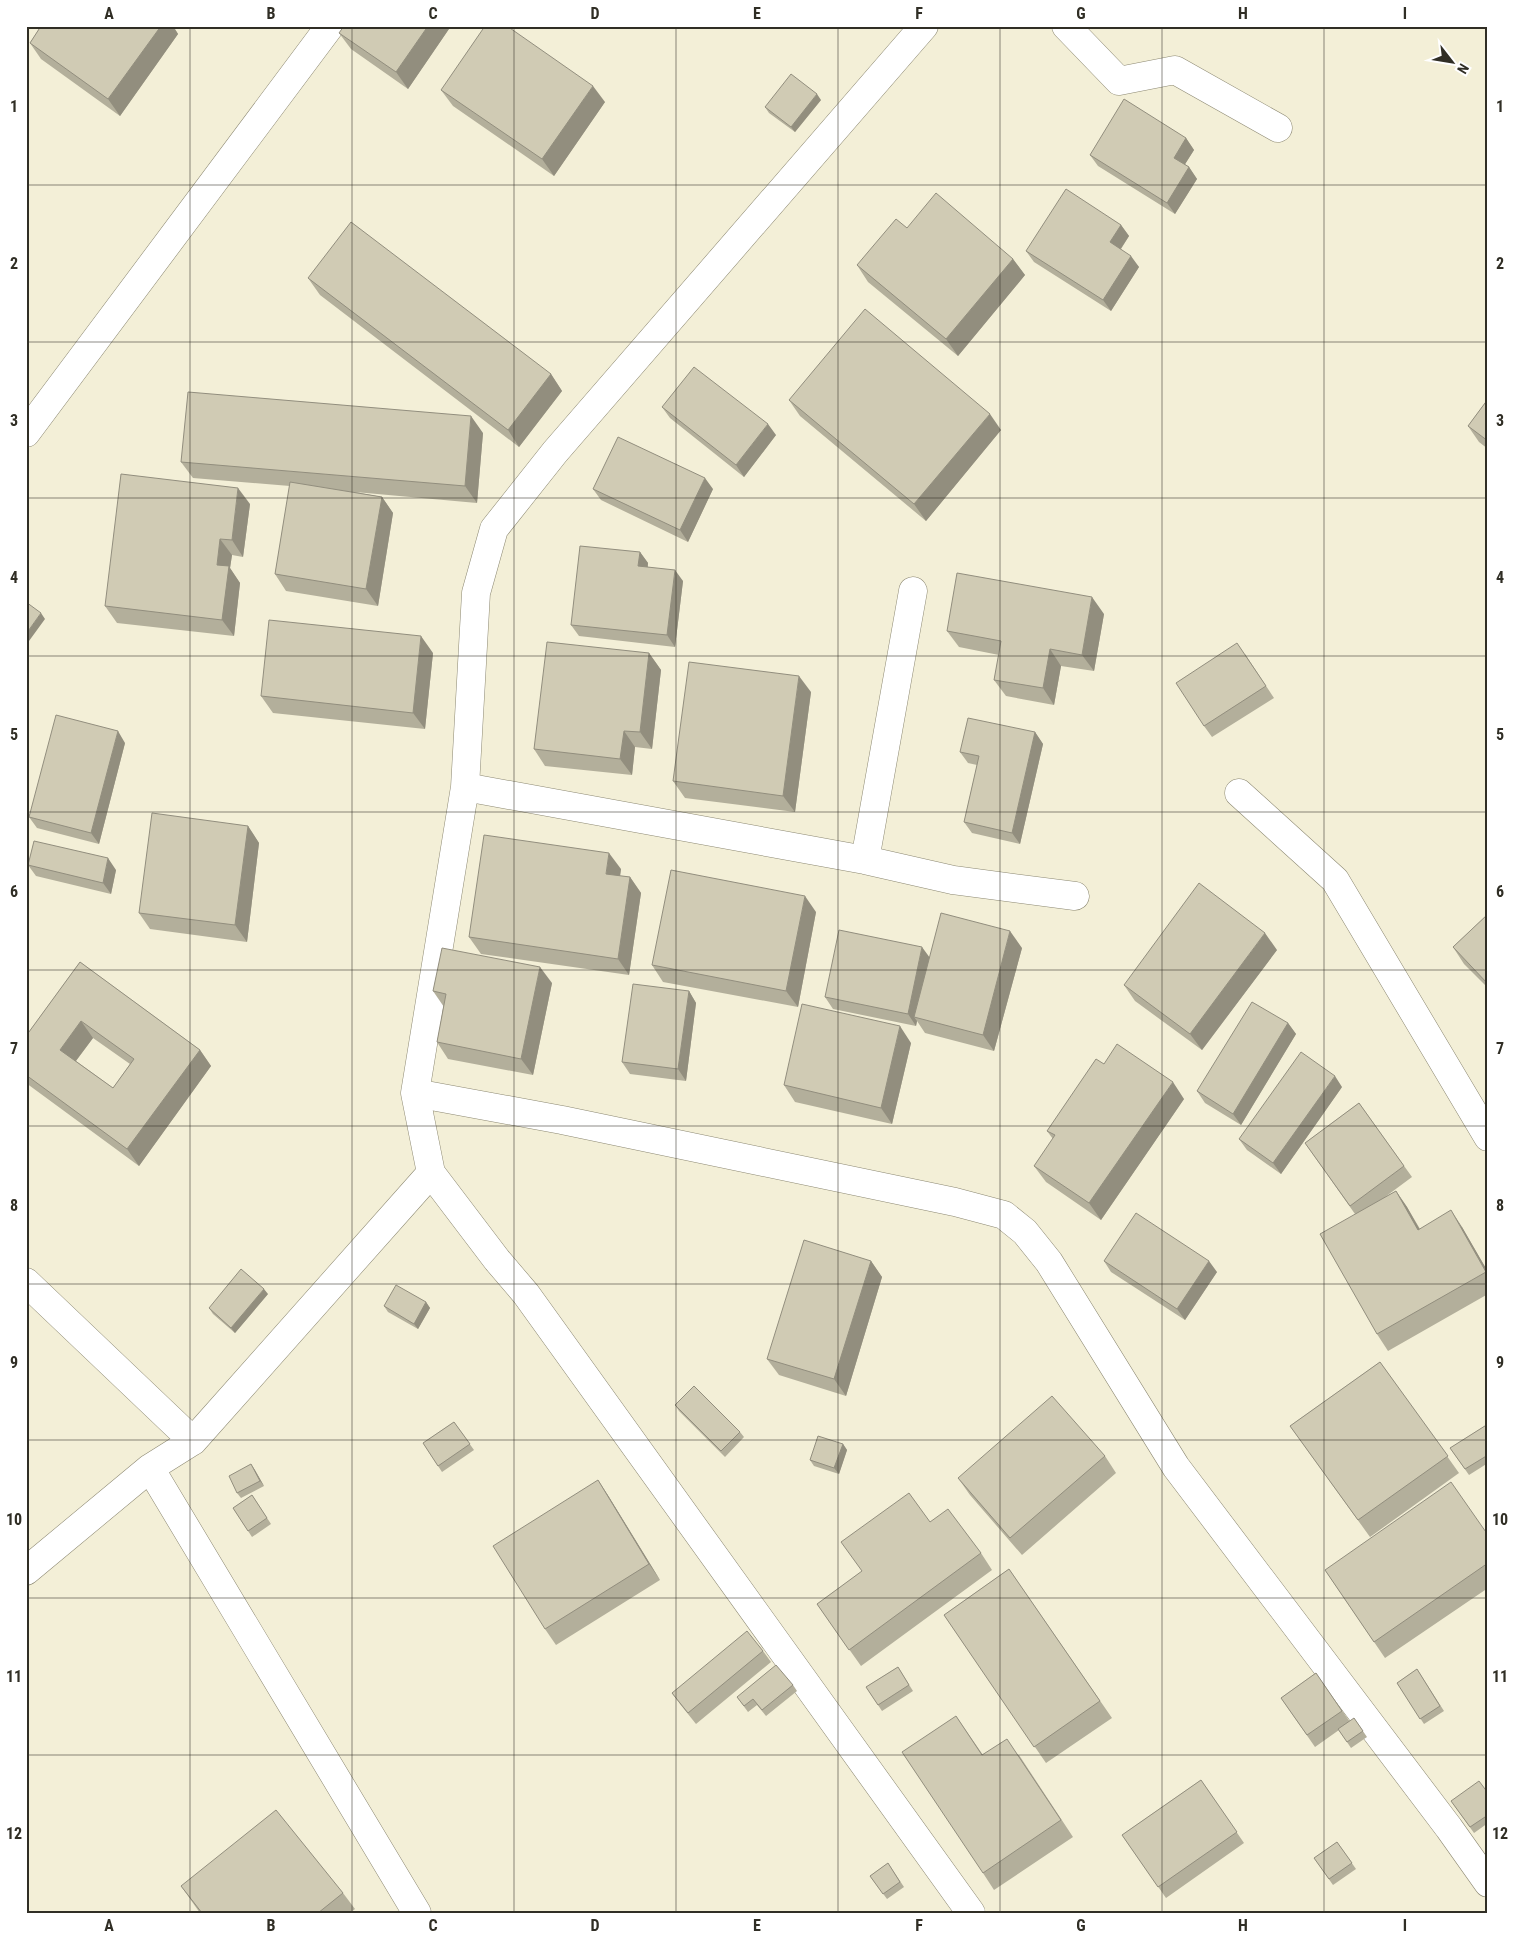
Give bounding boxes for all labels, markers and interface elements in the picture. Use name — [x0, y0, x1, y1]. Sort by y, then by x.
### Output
text: A — [104, 4, 114, 23]
text: B — [267, 4, 276, 23]
text: C — [428, 4, 438, 23]
text: D — [590, 4, 600, 23]
text: E — [753, 4, 761, 23]
text: F — [915, 4, 923, 23]
text: G — [1076, 4, 1086, 23]
text: H — [1238, 4, 1248, 23]
text: I — [1403, 4, 1407, 23]
north arrow — [1426, 38, 1476, 88]
text: N — [1454, 61, 1472, 76]
text: 1 — [10, 97, 18, 116]
text: 1 — [1496, 97, 1504, 116]
text: 2 — [10, 254, 18, 273]
text: 2 — [1496, 254, 1504, 273]
text: 3 — [10, 411, 18, 430]
text: 3 — [1496, 411, 1504, 430]
text: 4 — [10, 568, 18, 587]
text: 4 — [1496, 568, 1504, 587]
text: 5 — [10, 725, 18, 744]
text: 5 — [1496, 725, 1504, 744]
text: 6 — [10, 882, 18, 901]
text: 6 — [1496, 882, 1504, 901]
text: 7 — [10, 1039, 18, 1058]
text: 7 — [1496, 1039, 1504, 1058]
text: 8 — [10, 1196, 18, 1215]
text: 8 — [1496, 1196, 1504, 1215]
text: 9 — [10, 1353, 18, 1372]
text: 9 — [1496, 1353, 1504, 1372]
text: 10 — [6, 1510, 22, 1529]
text: 10 — [1492, 1510, 1508, 1529]
text: 11 — [6, 1667, 22, 1686]
text: 11 — [1492, 1667, 1508, 1686]
text: 12 — [6, 1824, 22, 1843]
text: 12 — [1492, 1824, 1508, 1843]
text: A — [104, 1916, 114, 1935]
text: B — [267, 1916, 276, 1935]
text: C — [428, 1916, 438, 1935]
text: D — [590, 1916, 600, 1935]
text: E — [753, 1916, 761, 1935]
text: F — [915, 1916, 923, 1935]
text: G — [1076, 1916, 1086, 1935]
text: H — [1238, 1916, 1248, 1935]
text: I — [1403, 1916, 1407, 1935]

